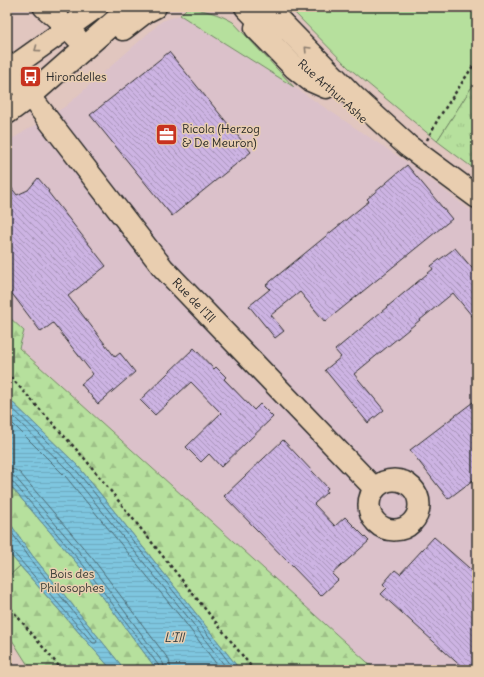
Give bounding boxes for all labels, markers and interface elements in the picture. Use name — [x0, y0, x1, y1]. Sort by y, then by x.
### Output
one-way arrow — [35, 44, 42, 51]
one-way arrow — [305, 46, 312, 54]
street label: Rue Arthur Ashe — [295, 56, 371, 126]
bus stop icon: Hirondelles — [18, 63, 44, 89]
place label: Hirondelles — [46, 69, 107, 84]
place label: Ricola (Herzog & De Meuron) — [182, 121, 260, 150]
office icon: Ricola (Herzog & De Meuron) — [154, 122, 180, 148]
street label: Rue de l'Ill — [169, 275, 219, 325]
park label: Bois des Philosophes — [40, 566, 104, 595]
water label: L'Ill — [164, 629, 186, 646]

